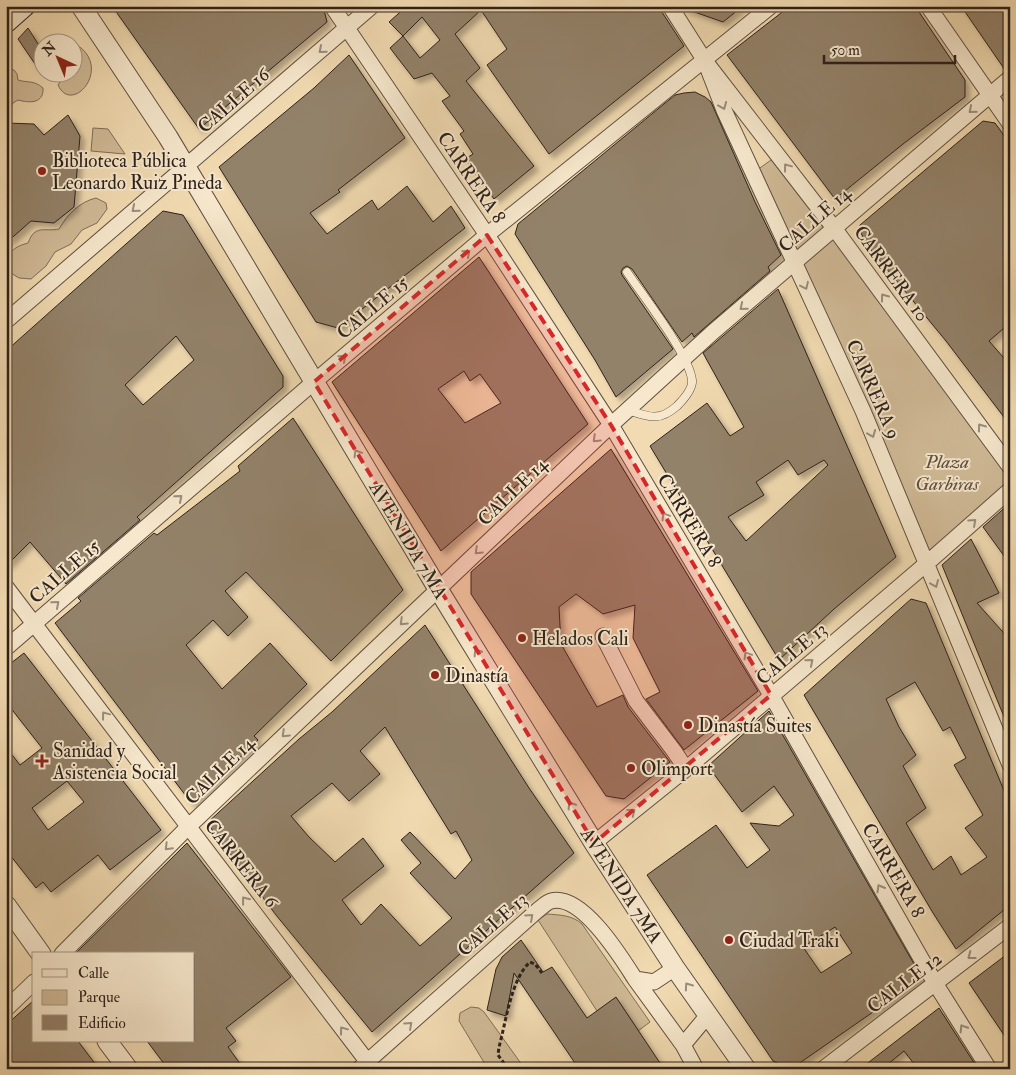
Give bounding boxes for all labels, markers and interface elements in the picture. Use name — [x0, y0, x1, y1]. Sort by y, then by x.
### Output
north arrow — [32, 32, 82, 82]
scale bar — [824, 32, 955, 64]
text: N — [38, 38, 60, 60]
text: 50 m — [831, 41, 860, 60]
one-way arrow — [319, 44, 328, 52]
street label: CALLE 16 — [193, 62, 276, 139]
one-way arrow — [717, 102, 727, 110]
one-way arrow — [969, 104, 978, 113]
street label: CARRERA 8 — [432, 127, 511, 228]
place label: Biblioteca Pública Leonardo Ruiz Pineda — [52, 149, 223, 195]
one-way arrow — [784, 163, 793, 172]
marker: Biblioteca Pública Leonardo Ruiz Pineda — [36, 165, 48, 177]
street label: CALLE 14 — [773, 181, 856, 258]
one-way arrow — [132, 203, 141, 212]
street label: CARRERA 10 — [848, 221, 934, 326]
one-way arrow — [461, 250, 470, 259]
street label: CALLE 15 — [332, 270, 414, 345]
one-way arrow — [799, 281, 809, 290]
one-way arrow — [882, 294, 890, 303]
one-way arrow — [739, 301, 748, 310]
street label: CARRERA 9 — [841, 336, 906, 443]
one-way arrow — [337, 355, 346, 364]
one-way arrow — [978, 423, 987, 433]
one-way arrow — [866, 429, 877, 438]
one-way arrow — [593, 433, 602, 442]
one-way arrow — [353, 449, 363, 458]
park label: Plaza Garbiras — [915, 450, 979, 496]
street label: CALLE 14 — [473, 452, 553, 531]
street label: CARRERA 8 — [652, 469, 727, 572]
street label: AVENIDA 7MA — [363, 476, 453, 604]
one-way arrow — [174, 495, 183, 504]
one-way arrow — [661, 512, 671, 521]
one-way arrow — [968, 519, 977, 528]
street label: CALLE 15 — [24, 534, 106, 609]
one-way arrow — [475, 545, 484, 554]
one-way arrow — [928, 579, 939, 588]
one-way arrow — [51, 601, 60, 610]
one-way arrow — [400, 616, 409, 625]
street label: CALLE 13 — [751, 617, 832, 690]
place label: Helados Cali — [532, 627, 629, 651]
marker: Helados Cali — [516, 632, 528, 644]
one-way arrow — [474, 648, 483, 657]
one-way arrow — [744, 652, 754, 661]
one-way arrow — [804, 660, 813, 668]
place label: Dinastía — [445, 664, 509, 688]
marker: Dinastía — [429, 669, 441, 681]
one-way arrow — [102, 712, 110, 721]
place label: Dinastía Suites — [698, 714, 812, 738]
marker: Dinastía Suites — [682, 719, 694, 731]
one-way arrow — [282, 728, 291, 737]
street label: CALLE 14 — [180, 731, 260, 810]
place label: Sanidad y Asistencia Social — [52, 739, 177, 785]
marker: Sanidad y Asistencia Social — [35, 754, 49, 768]
place label: Olimport — [641, 757, 713, 782]
marker: Olimport — [625, 762, 637, 774]
one-way arrow — [568, 802, 578, 811]
one-way arrow — [626, 810, 635, 818]
street label: CARRERA 6 — [199, 814, 284, 914]
street label: CARRERA 8 — [856, 819, 930, 922]
street label: AVENIDA 7MA — [574, 822, 667, 948]
one-way arrow — [165, 841, 174, 850]
one-way arrow — [877, 884, 887, 893]
street label: CALLE 13 — [453, 888, 533, 962]
one-way arrow — [243, 897, 251, 906]
one-way arrow — [525, 914, 534, 923]
place label: Ciudad Traki — [739, 929, 839, 953]
marker: Ciudad Traki — [723, 934, 735, 946]
street label: CALLE 12 — [862, 947, 947, 1019]
one-way arrow — [967, 950, 977, 959]
legend — [32, 952, 195, 1042]
text: Calle — [78, 964, 109, 983]
one-way arrow — [685, 982, 694, 992]
text: Parque — [78, 988, 120, 1007]
text: Edificio — [78, 1014, 126, 1033]
one-way arrow — [403, 1022, 412, 1031]
one-way arrow — [960, 1024, 969, 1033]
one-way arrow — [341, 1027, 349, 1036]

